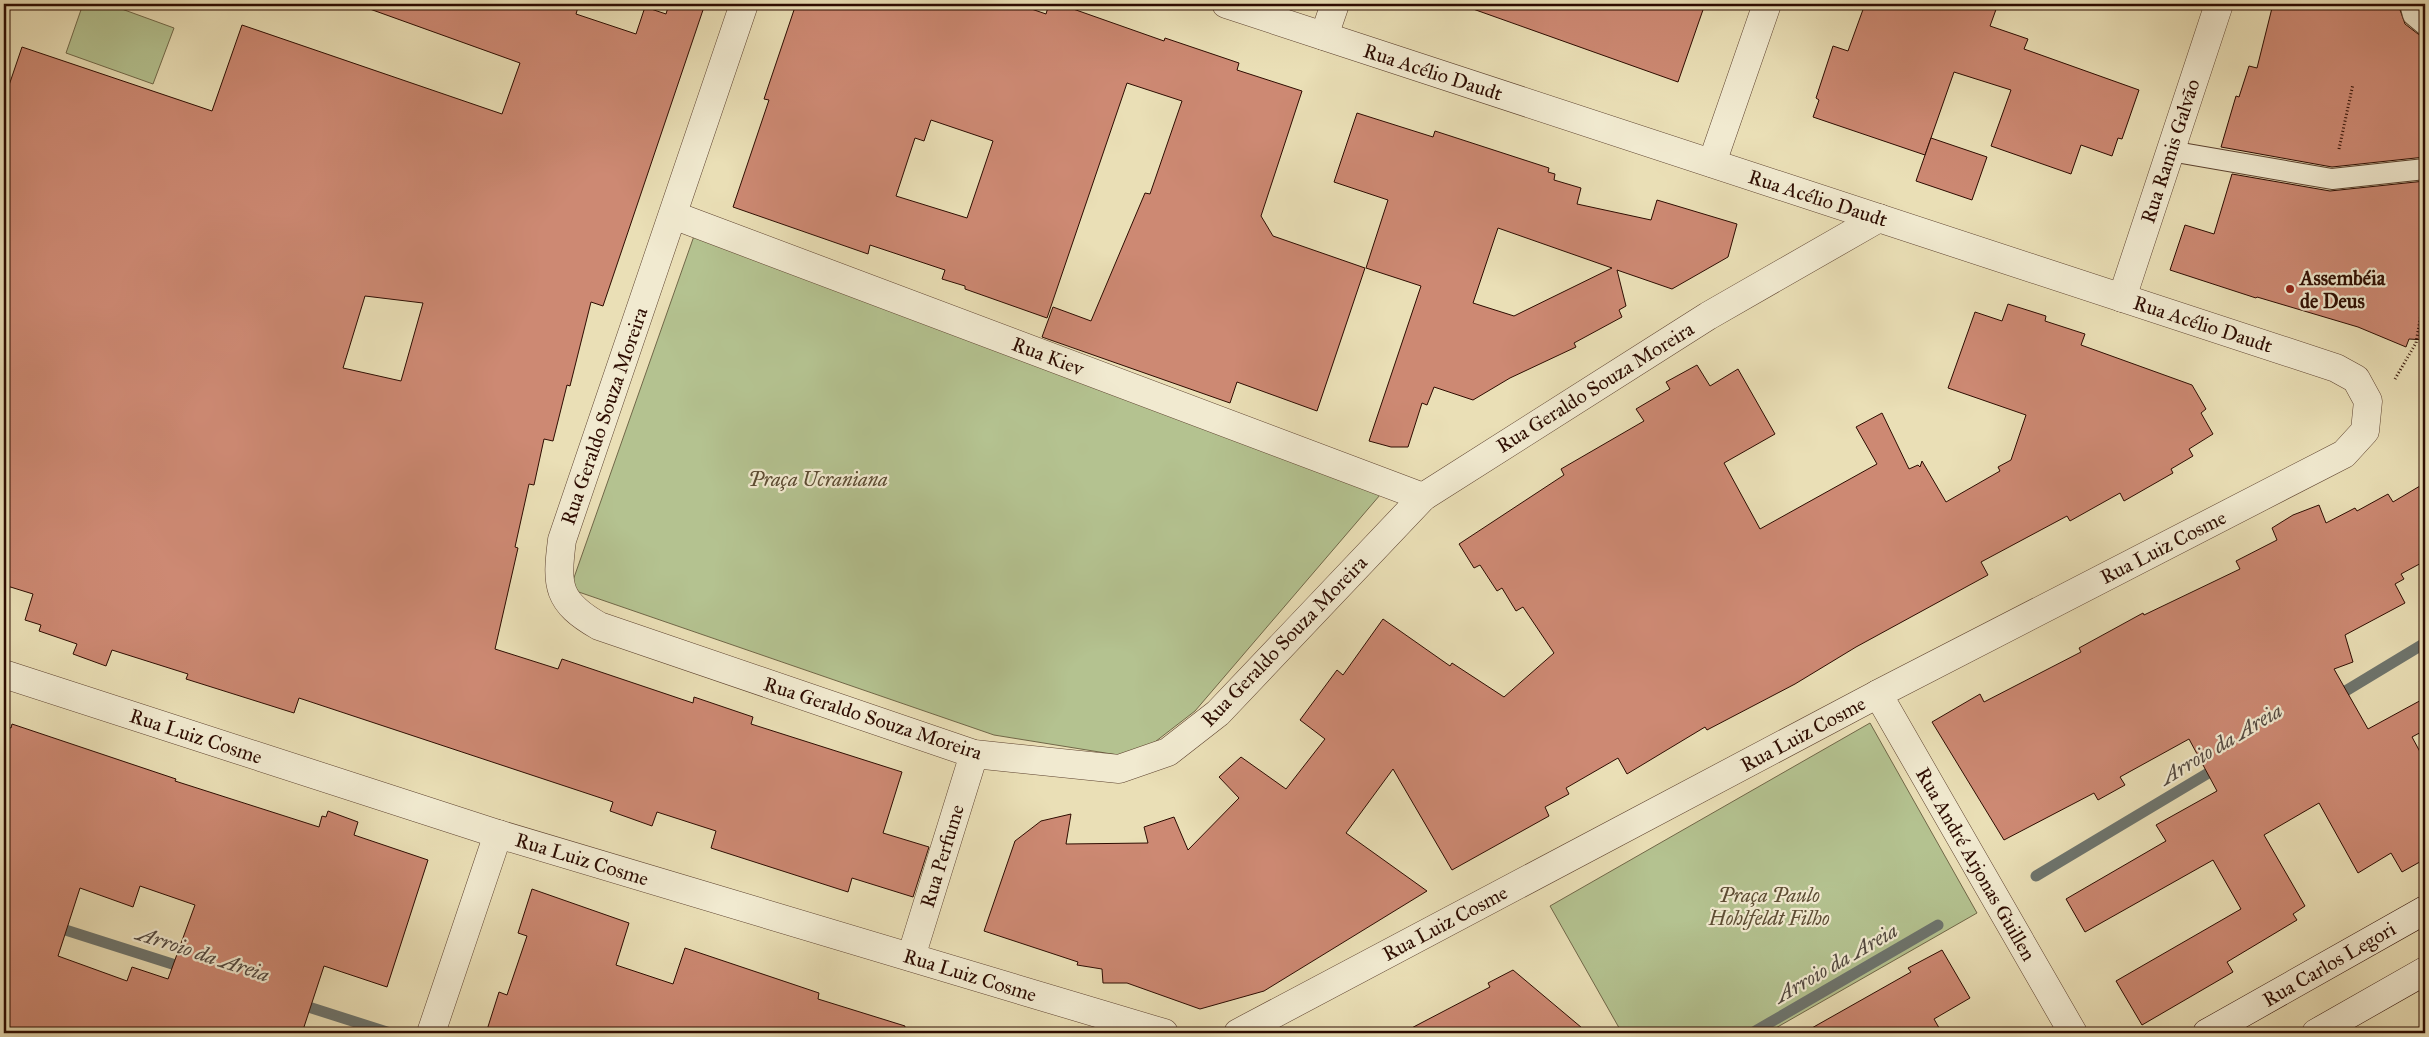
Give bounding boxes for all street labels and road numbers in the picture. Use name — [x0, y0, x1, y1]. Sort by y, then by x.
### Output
street label: Rua Acélio Daudt — [1360, 38, 1506, 106]
street label: Rua Ramis Galvão — [2135, 76, 2205, 226]
street label: Rua Acélio Daudt — [1745, 164, 1891, 232]
street label: Rua Acélio Daudt — [2130, 290, 2276, 358]
street label: Rua Geraldo Souza Moreira — [556, 304, 653, 528]
street label: Rua Geraldo Souza Moreira — [1492, 316, 1699, 458]
street label: Rua Kiev — [1009, 331, 1088, 381]
street label: Rua Luiz Cosme — [2096, 505, 2230, 589]
street label: Rua Geraldo Souza Moreira — [1196, 550, 1372, 731]
street label: Rua Geraldo Souza Moreira — [761, 671, 986, 765]
street label: Rua Luiz Cosme — [1736, 691, 1870, 777]
street label: Rua Luiz Cosme — [127, 703, 265, 769]
street label: Rua André Arjonas Guillen — [1911, 763, 2041, 965]
street label: Rua Perfume — [915, 802, 969, 910]
street label: Rua Luiz Cosme — [512, 827, 652, 891]
street label: Rua Luiz Cosme — [1378, 880, 1512, 966]
street label: Rua Carlos Legori — [2258, 916, 2401, 1013]
street label: Rua Luiz Cosme — [900, 943, 1040, 1007]

